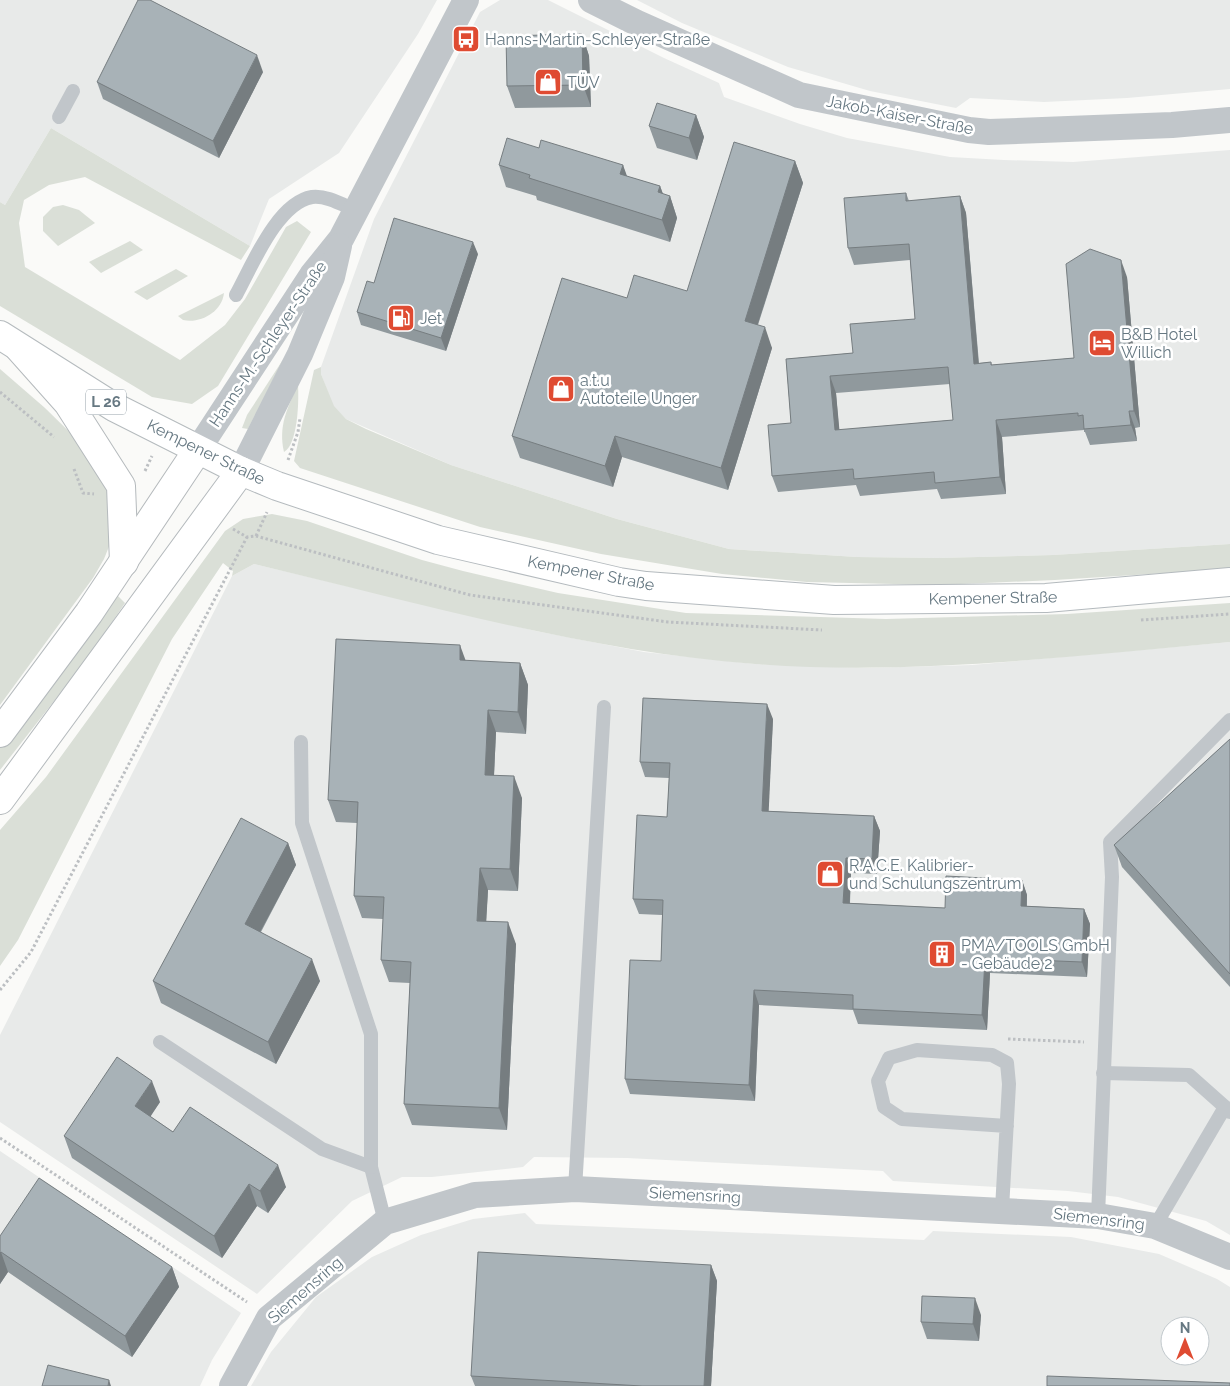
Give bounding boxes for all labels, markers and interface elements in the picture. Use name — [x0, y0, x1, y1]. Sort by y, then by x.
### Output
bus stop icon: Hanns-Martin-Schleyer-Straße — [451, 24, 481, 54]
place label: Hanns-Martin-Schleyer-Straße — [485, 30, 710, 49]
shop icon: TÜV — [533, 67, 563, 97]
place label: TÜV — [567, 72, 600, 92]
street label: Jakob-Kaiser-Straße — [825, 91, 975, 139]
street label: Hanns-M.-Schleyer-Straße — [205, 258, 331, 430]
fuel station icon: Jet — [386, 303, 416, 333]
place label: Jet — [420, 309, 443, 328]
place label: B&B Hotel Willich — [1121, 325, 1198, 362]
hotel icon: B&B Hotel Willich — [1087, 328, 1117, 358]
place label: a.t.u Autoteile Unger — [580, 371, 697, 408]
shop icon: a.t.u Autoteile Unger — [546, 374, 576, 404]
road number: L 26 — [86, 390, 126, 414]
street label: Kempener Straße — [144, 415, 268, 489]
street label: Kempener Straße — [526, 551, 656, 595]
street label: Kempener Straße — [929, 587, 1057, 609]
place label: R.A.C.E. Kalibrier- und Schulungszentrum — [849, 856, 1022, 893]
shop icon: R.A.C.E. Kalibrier- und Schulungszentrum — [815, 859, 845, 889]
place label: PMA/TOOLS GmbH - Gebäude 2 — [961, 936, 1110, 973]
building icon: PMA/TOOLS GmbH - Gebäude 2 — [927, 939, 957, 969]
street label: Siemensring — [649, 1183, 741, 1207]
street label: Siemensring — [1052, 1204, 1146, 1234]
street label: Siemensring — [264, 1253, 346, 1327]
north arrow — [1160, 1316, 1210, 1366]
text: N — [1180, 1320, 1190, 1336]

